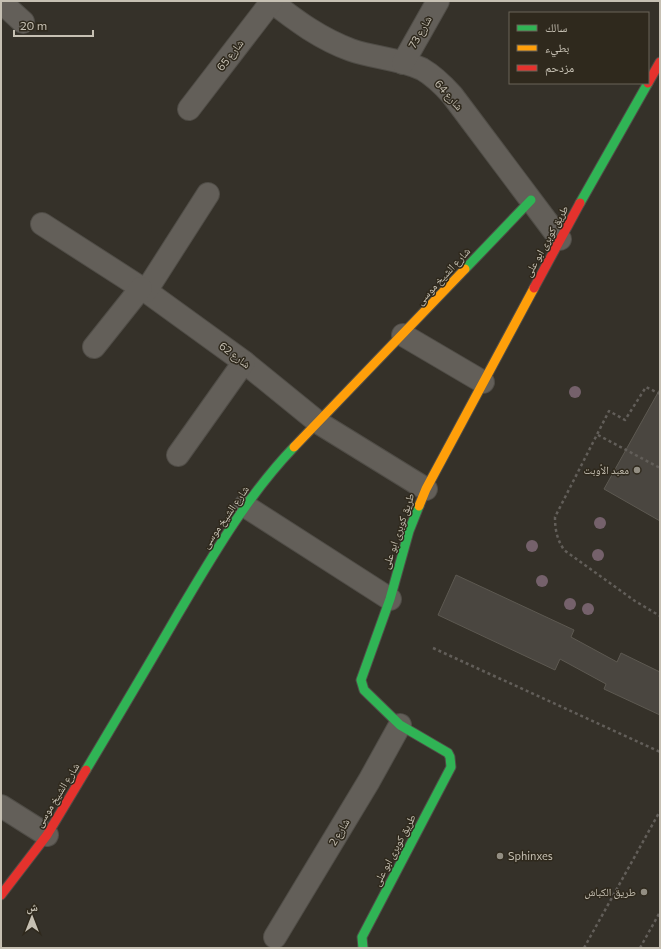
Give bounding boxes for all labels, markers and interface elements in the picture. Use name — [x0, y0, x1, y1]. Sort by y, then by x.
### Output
scale bar — [14, 12, 93, 38]
legend — [509, 12, 649, 84]
street label: شارع 73 — [405, 13, 435, 51]
text: 20 m — [20, 18, 47, 32]
text: سالك — [545, 20, 567, 34]
street label: شارع 65 — [213, 36, 247, 74]
text: بطيء — [545, 40, 569, 58]
text: مزدحم — [545, 60, 574, 76]
street label: شارع 64 — [432, 77, 466, 113]
street label: طريق كوبرى ابو على — [521, 203, 571, 279]
street label: شارع الشيخ موسى — [413, 244, 473, 308]
street label: شارع 62 — [216, 339, 254, 371]
place label: معبد الأوبت — [583, 463, 629, 476]
marker: معبد الأوبت — [632, 465, 642, 475]
street label: شارع الشيخ موسى — [198, 483, 252, 551]
street label: طريق كوبرى ابو على — [378, 491, 418, 571]
street label: شارع الشيخ موسى — [32, 760, 82, 830]
street label: طريق كوبرى ابو على — [369, 812, 419, 888]
street label: شارع 2 — [325, 816, 353, 848]
place label: Sphinxes — [508, 849, 553, 862]
marker: Sphinxes — [495, 851, 505, 861]
place label: طريق الكباش — [584, 885, 636, 899]
marker: طريق الكباش — [639, 887, 649, 897]
north arrow — [12, 897, 52, 937]
text: ش — [26, 900, 38, 915]

